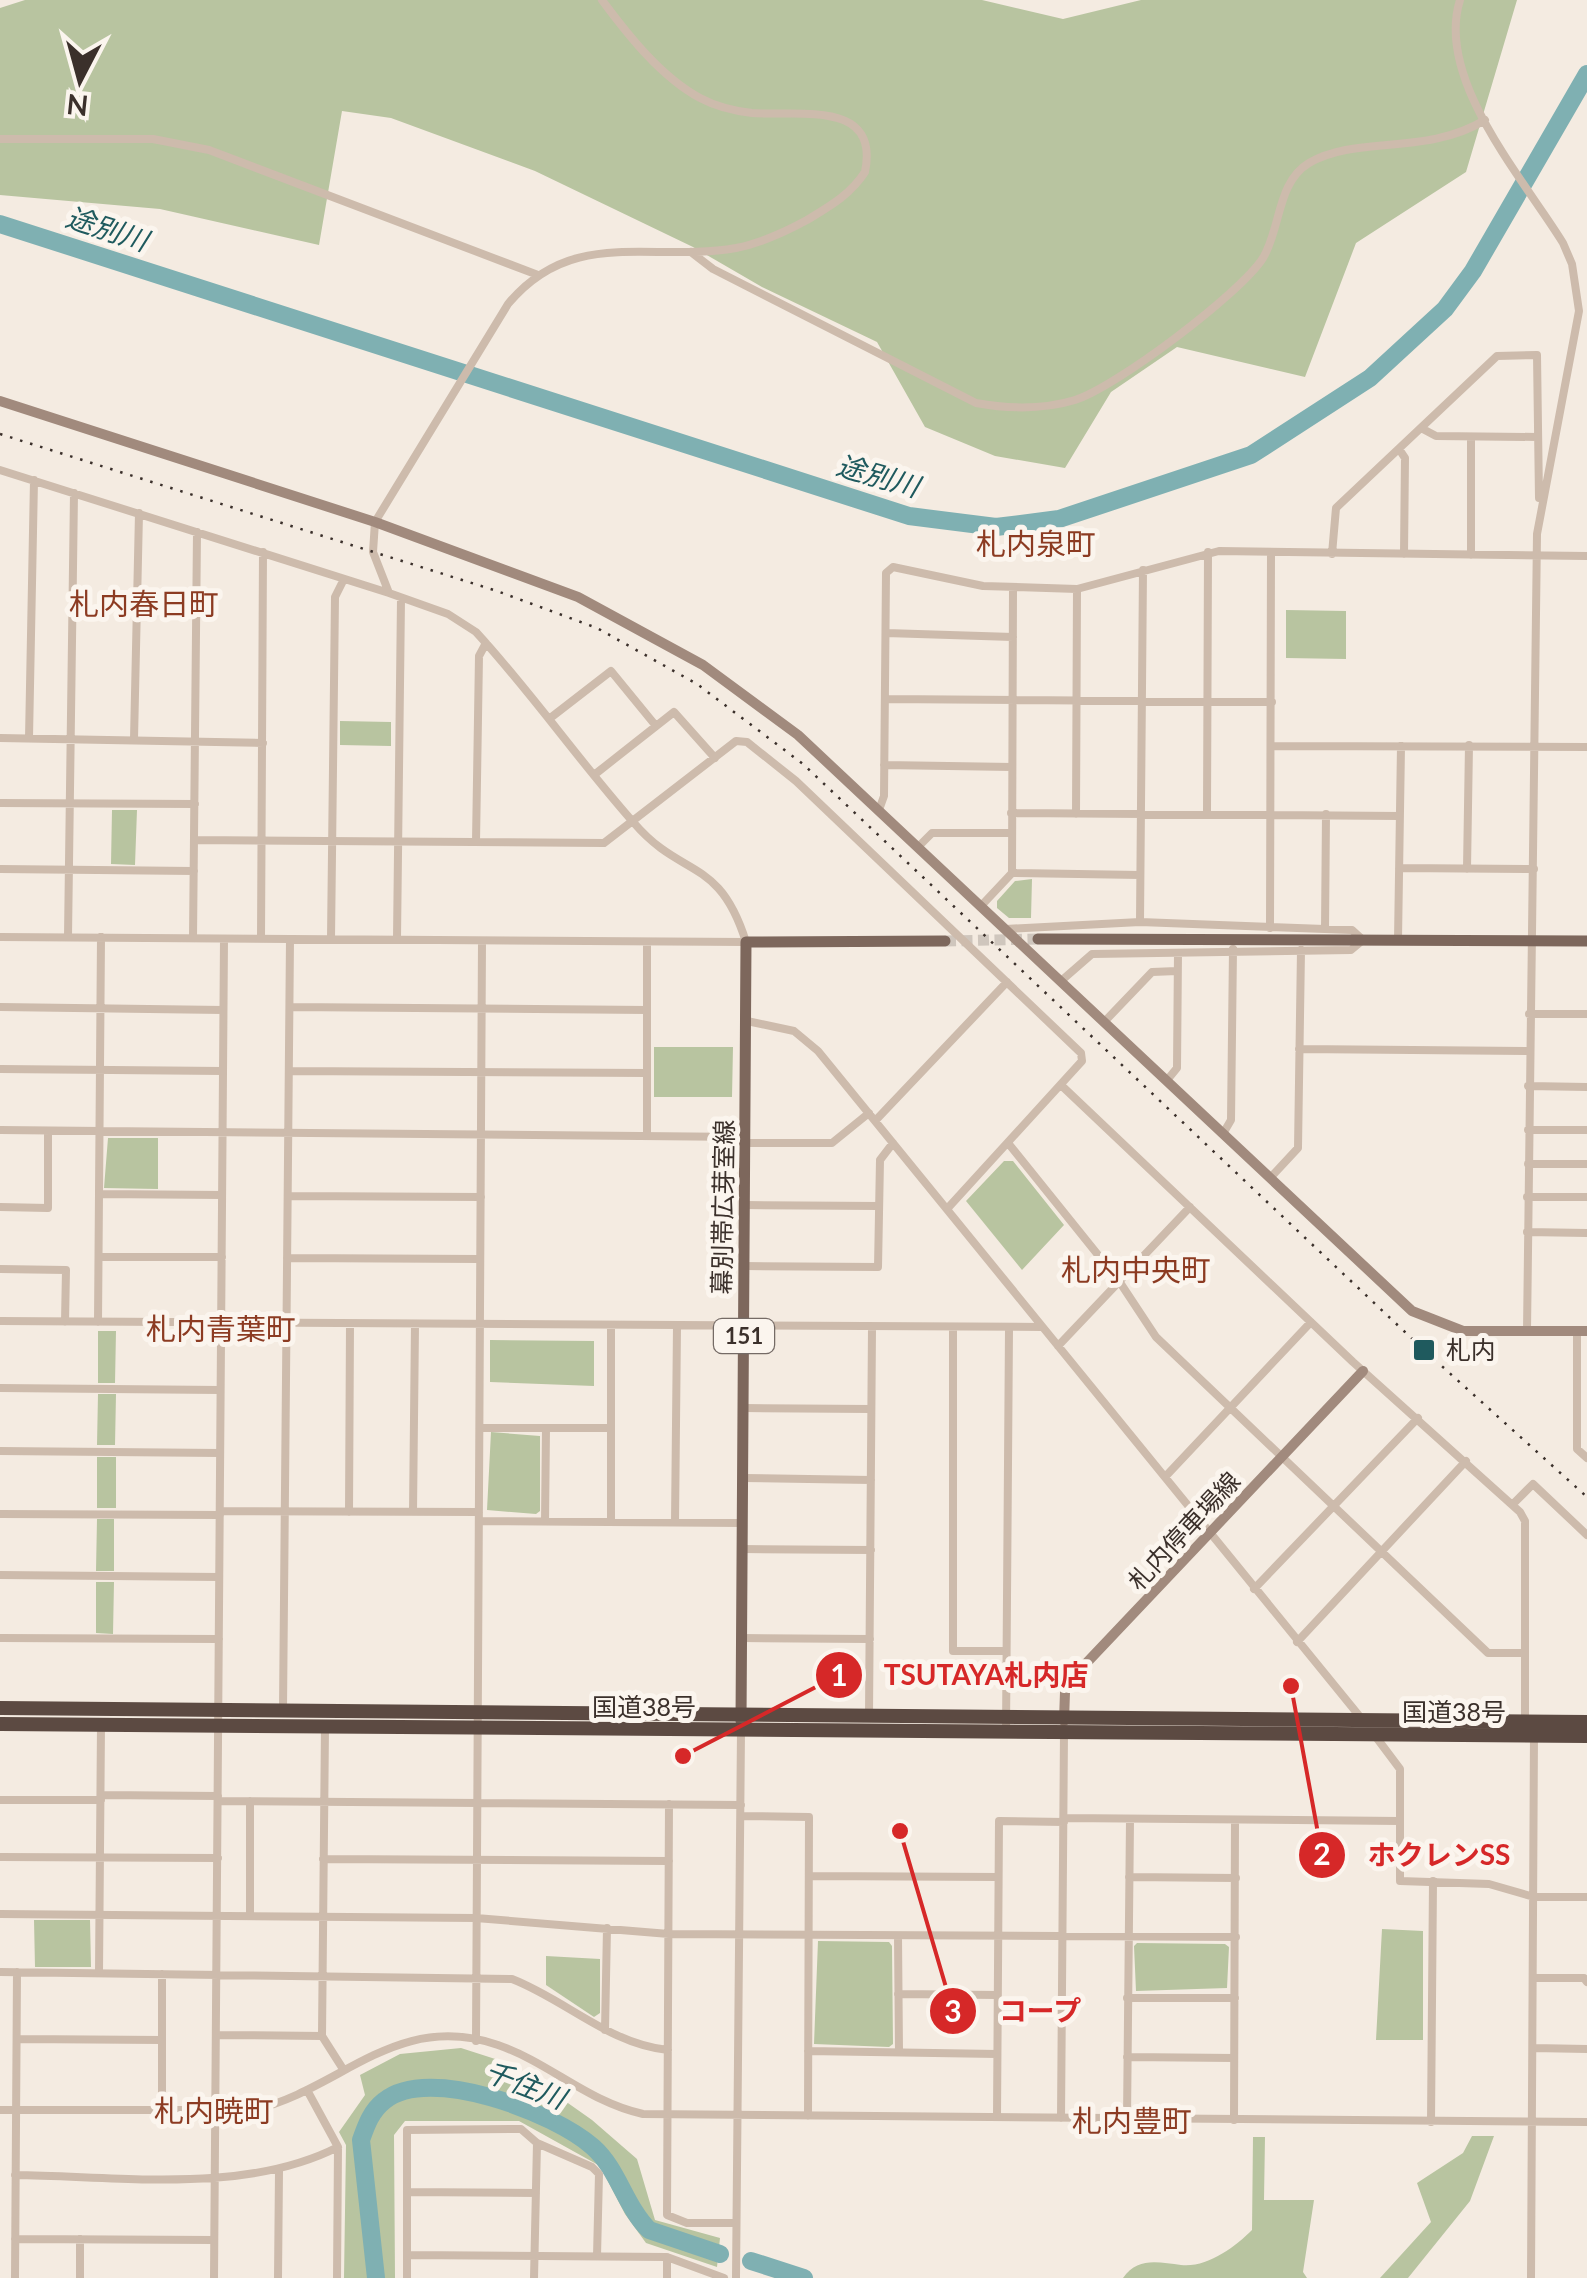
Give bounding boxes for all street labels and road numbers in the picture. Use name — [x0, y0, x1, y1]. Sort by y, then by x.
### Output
street label: 幕別帯広芽室線 — [705, 1119, 739, 1295]
road number: 151 — [714, 1319, 774, 1353]
street label: 札内停車場線 — [1121, 1465, 1245, 1595]
street label: 国道38号 — [592, 1691, 696, 1721]
street label: 国道38号 — [1402, 1696, 1506, 1726]

